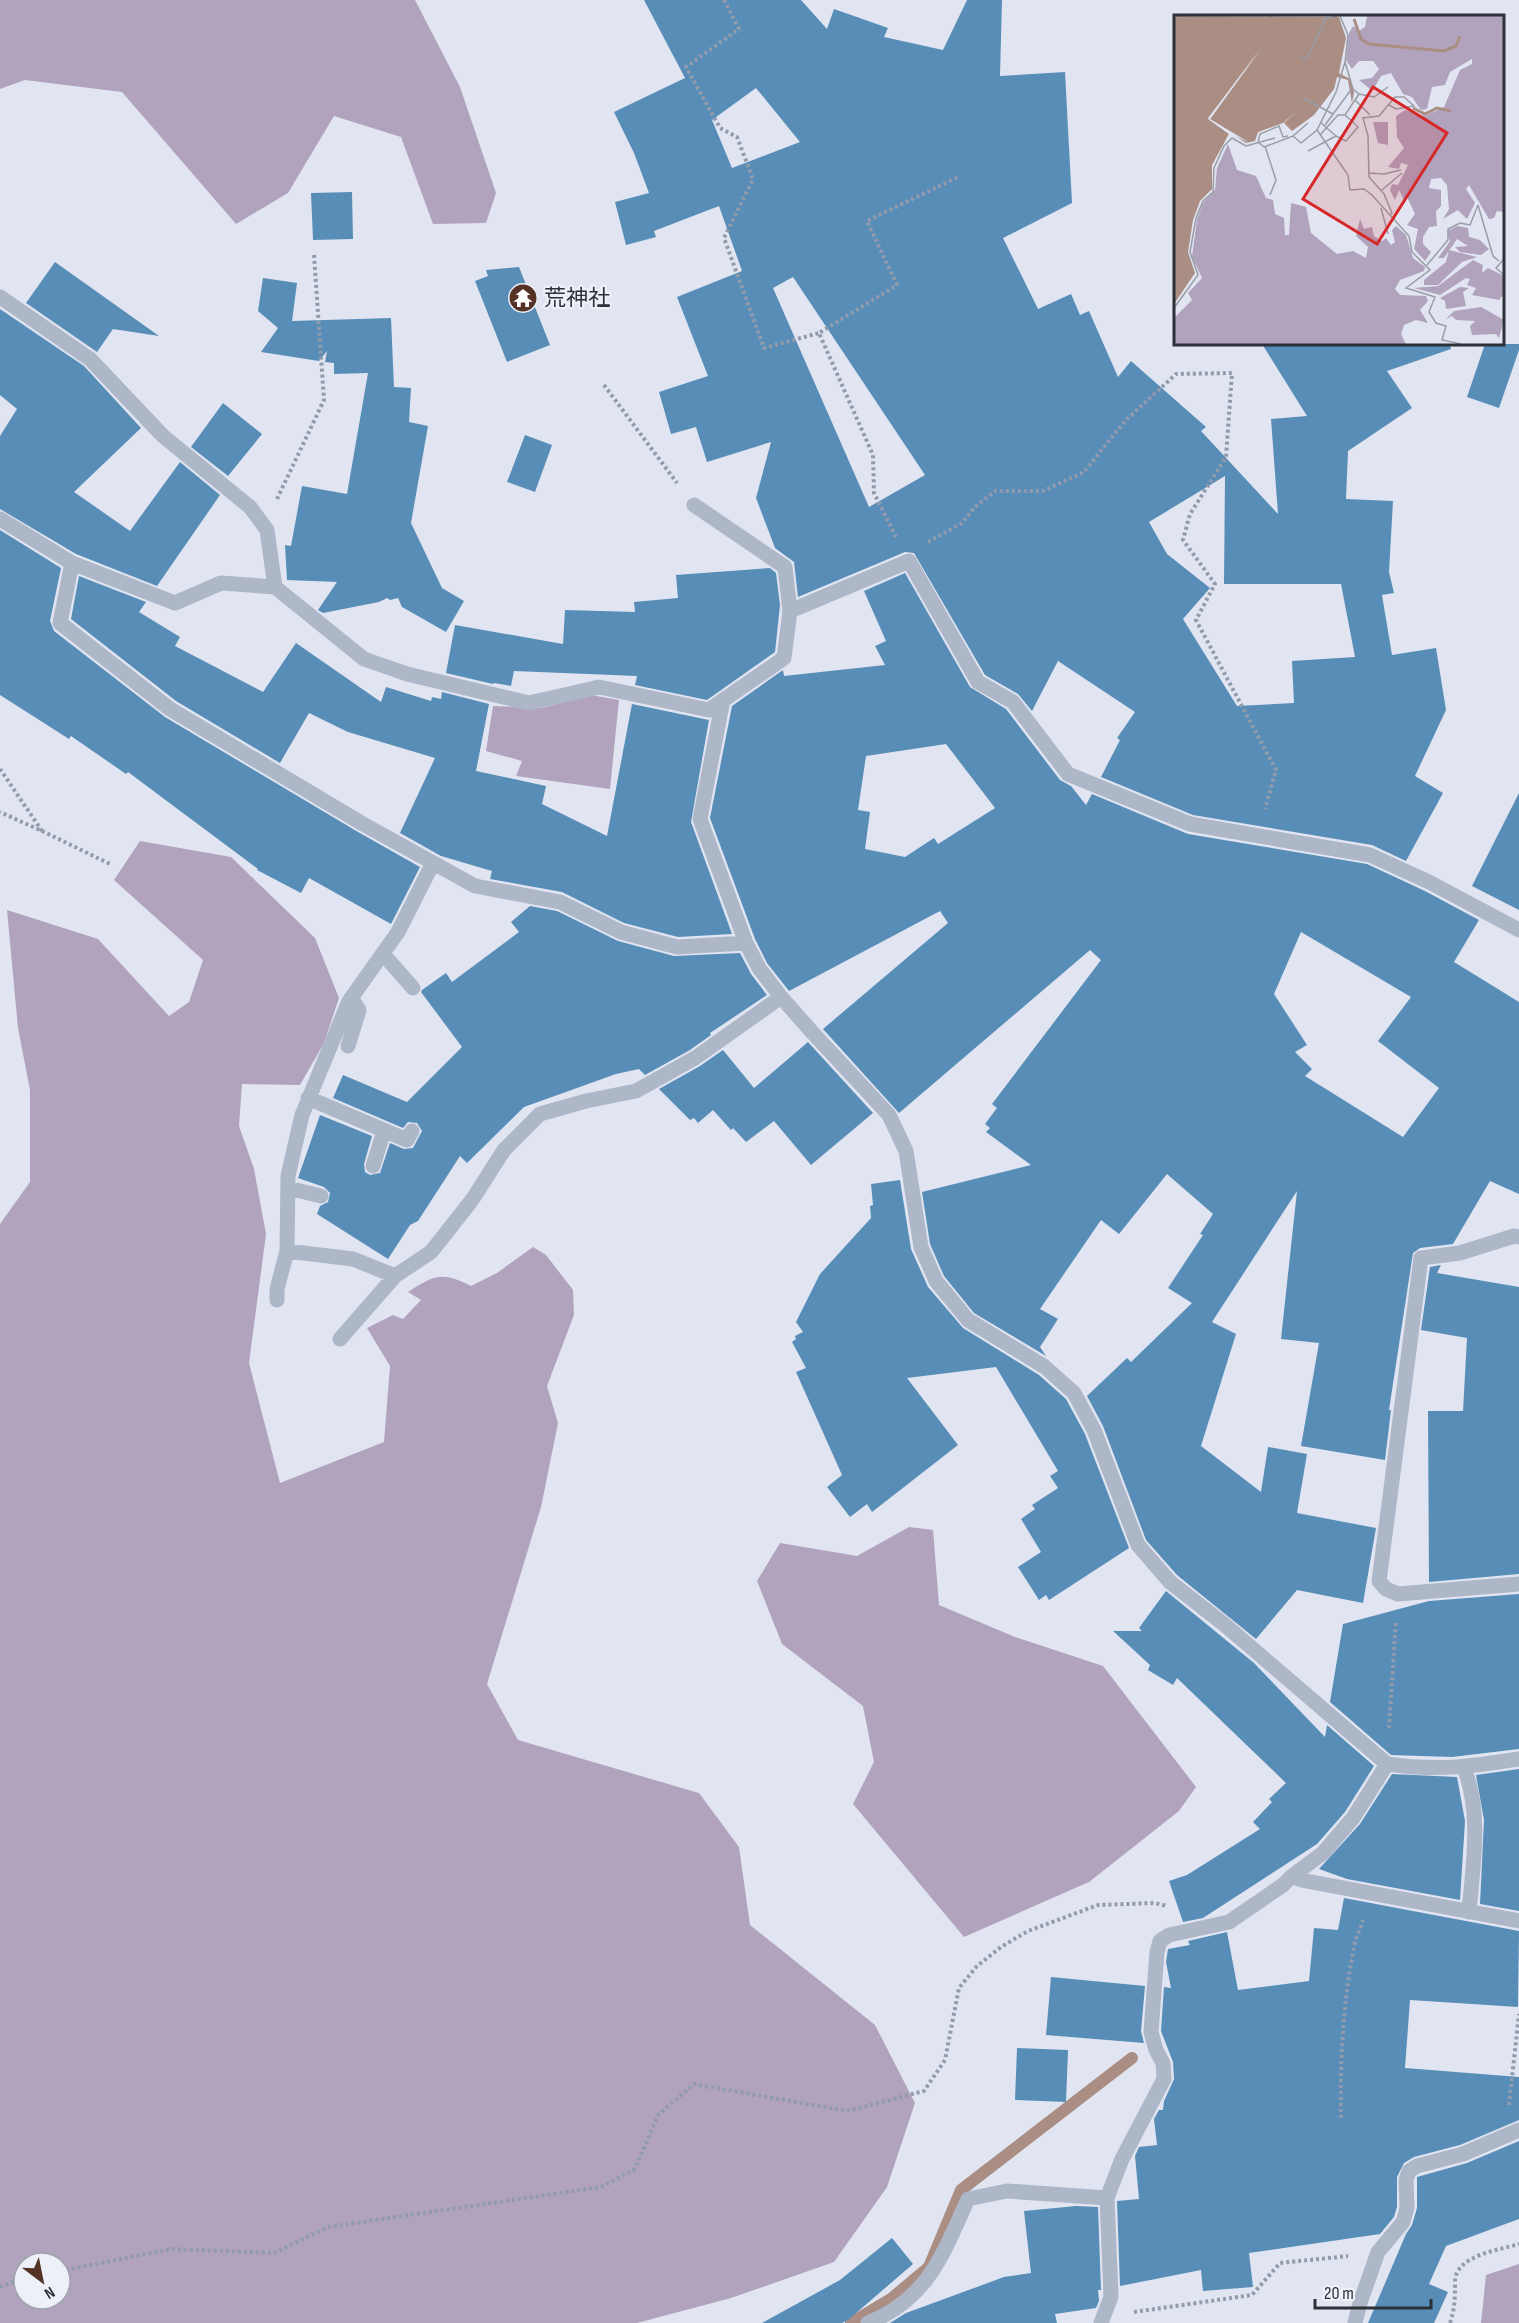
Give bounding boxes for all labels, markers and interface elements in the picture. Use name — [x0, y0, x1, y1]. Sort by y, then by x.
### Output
inset map — [1174, 15, 1504, 345]
temple icon: 荒神社 — [507, 282, 539, 314]
place label: 荒神社 — [544, 285, 610, 312]
north arrow — [12, 2251, 72, 2311]
scale bar — [1315, 2272, 1430, 2310]
text: N — [40, 2282, 58, 2303]
text: 20 m — [1324, 2283, 1354, 2304]

